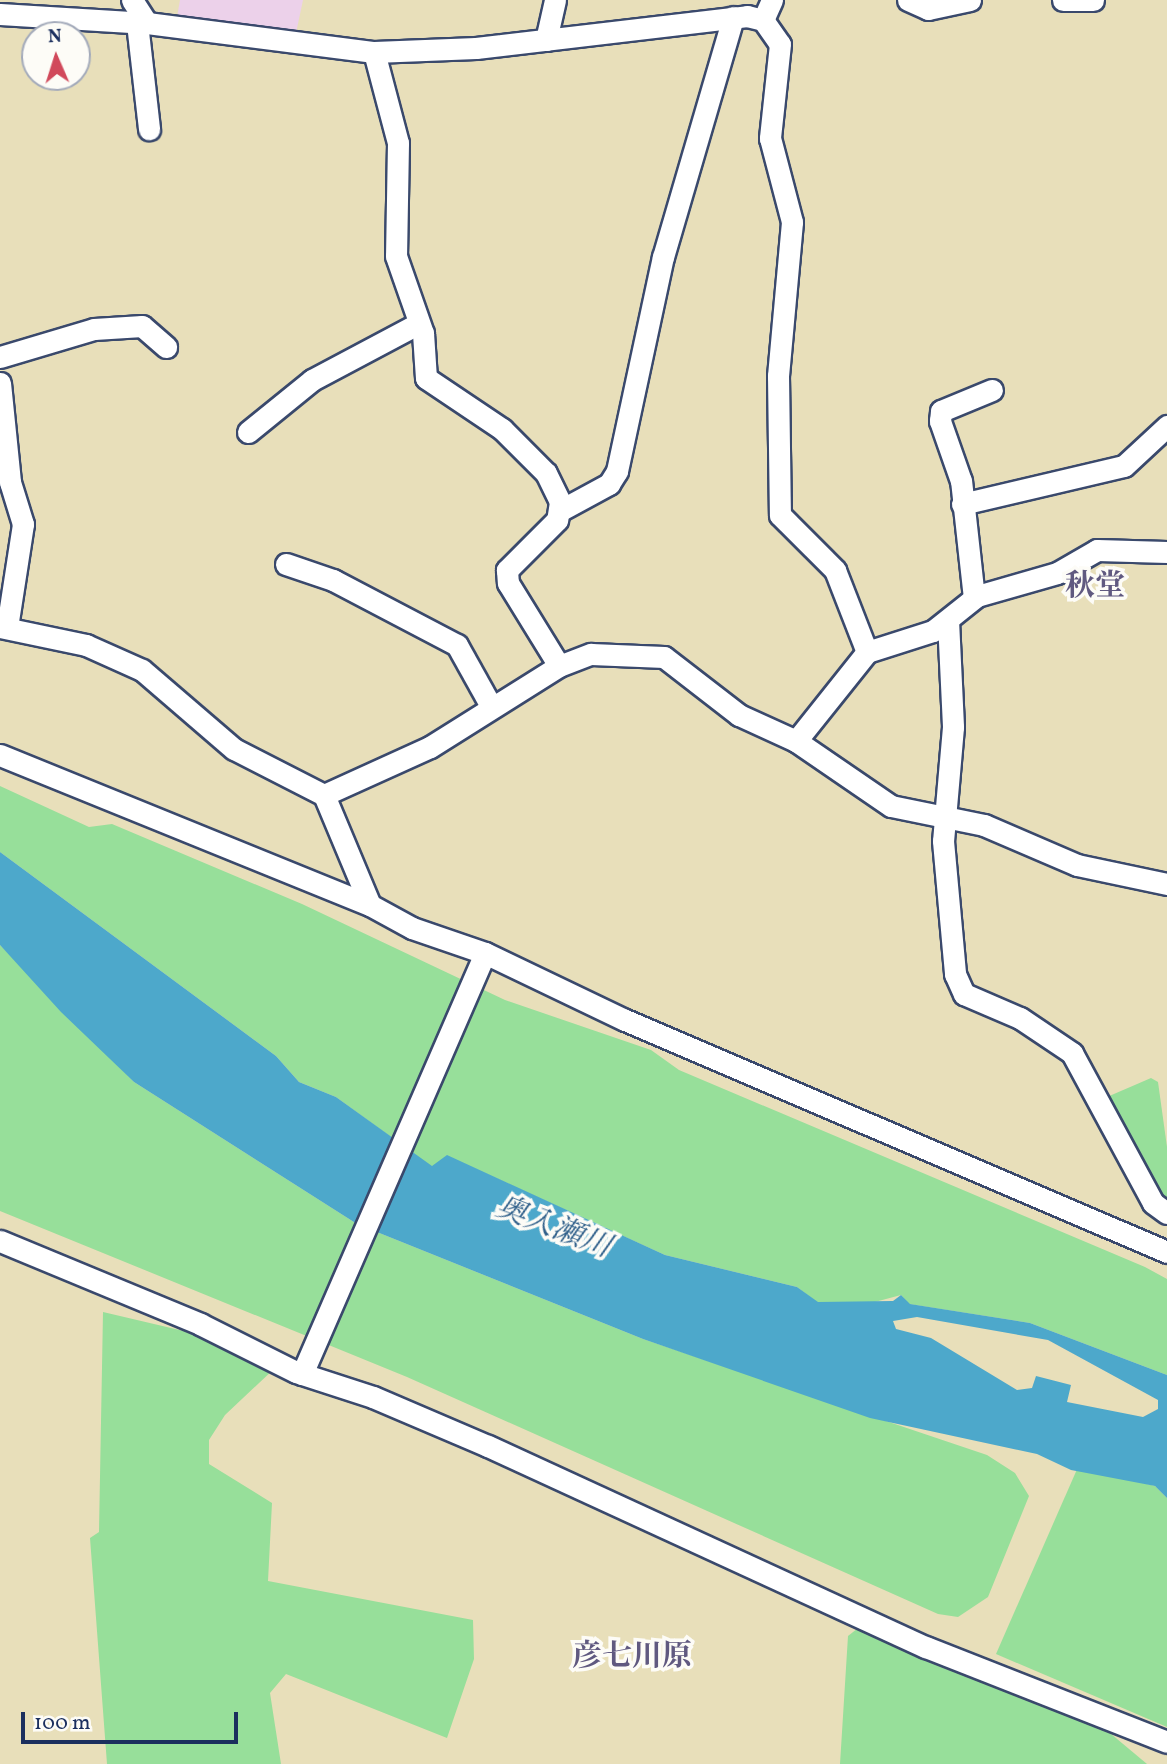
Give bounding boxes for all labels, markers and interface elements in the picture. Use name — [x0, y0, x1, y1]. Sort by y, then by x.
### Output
north arrow — [21, 21, 91, 91]
text: N — [47, 24, 63, 50]
district label: 秋堂 — [1065, 569, 1125, 605]
water label: 奥入瀬川 — [491, 1190, 615, 1266]
district label: 彦七川原 — [572, 1639, 692, 1675]
scale bar — [24, 1698, 242, 1742]
text: 100 m — [34, 1709, 91, 1738]

